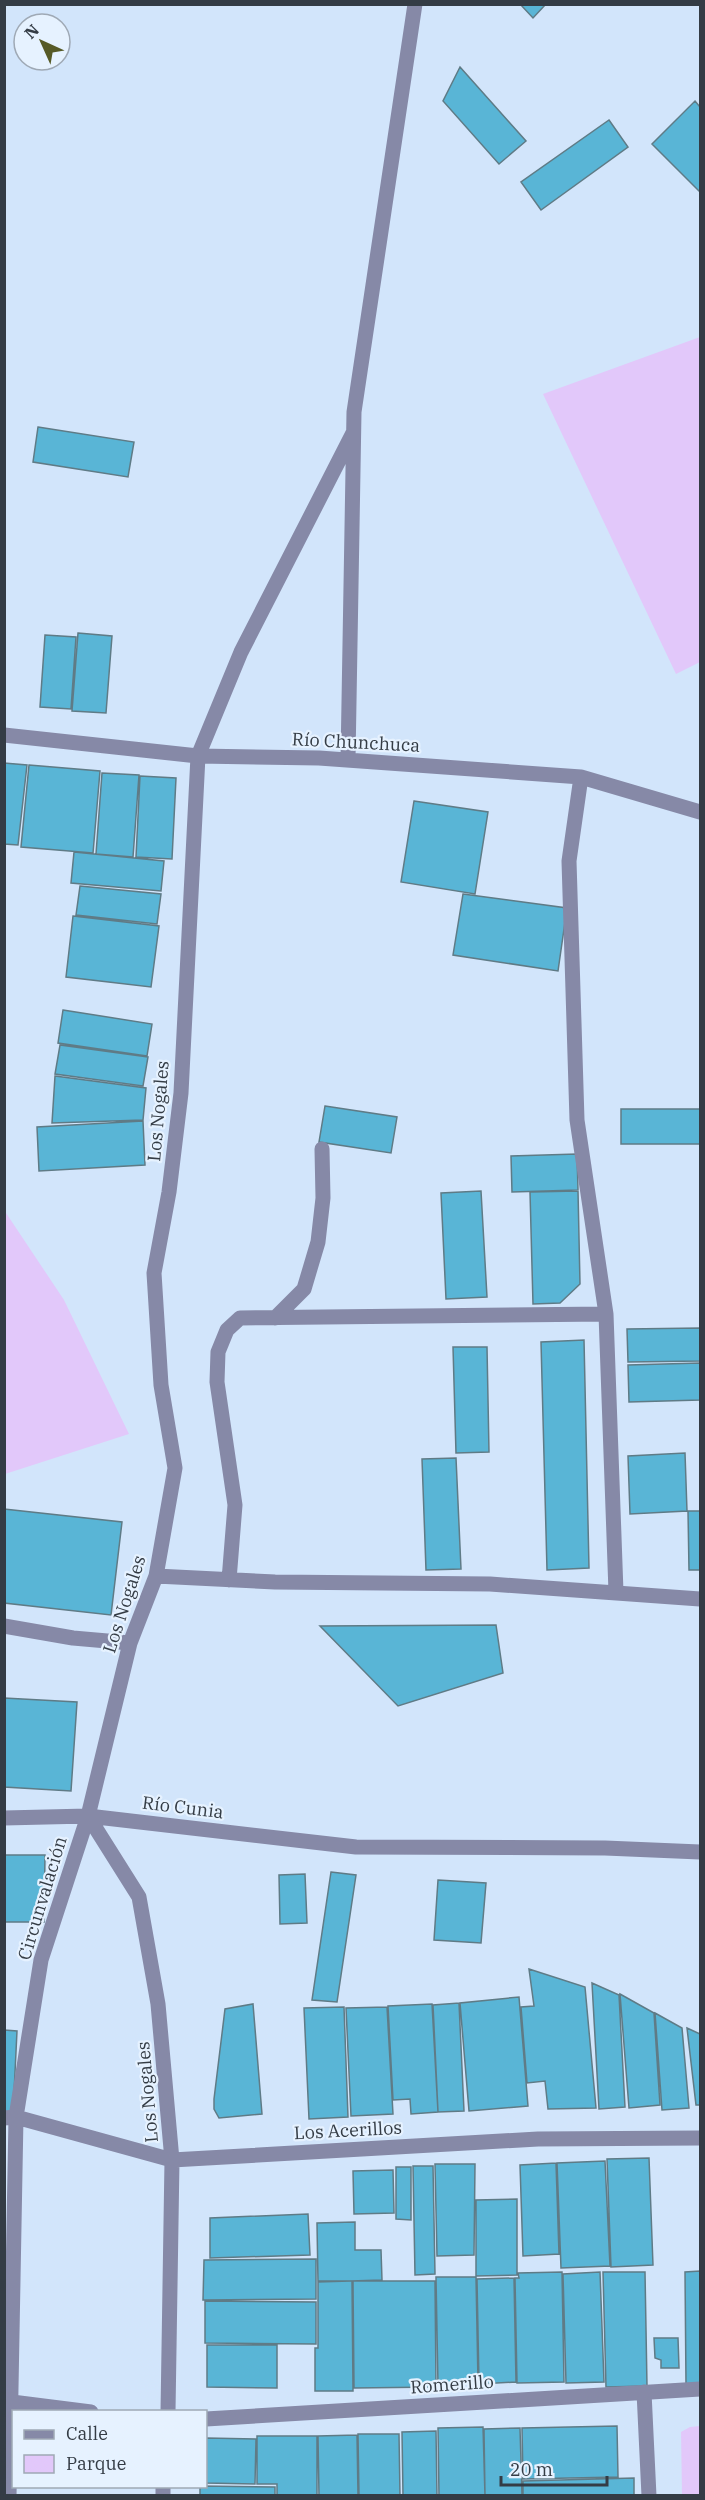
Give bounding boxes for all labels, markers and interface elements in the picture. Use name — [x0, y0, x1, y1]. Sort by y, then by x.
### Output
north arrow — [12, 12, 72, 72]
text: N — [20, 20, 43, 43]
street label: Río Chunchuca — [291, 727, 421, 757]
street label: Los Nogales — [142, 1060, 174, 1162]
street label: Los Nogales — [97, 1552, 151, 1656]
street label: Río Cunia — [141, 1791, 225, 1823]
street label: Circunvalación — [12, 1833, 72, 1963]
street label: Los Nogales — [131, 2041, 163, 2143]
street label: Los Acerillos — [293, 2116, 403, 2144]
street label: Romerillo — [410, 2370, 494, 2398]
legend — [12, 2410, 207, 2488]
text: Calle — [66, 2422, 108, 2445]
scale bar — [501, 2449, 608, 2487]
text: Parque — [66, 2452, 126, 2475]
text: 20 m — [510, 2458, 553, 2481]

